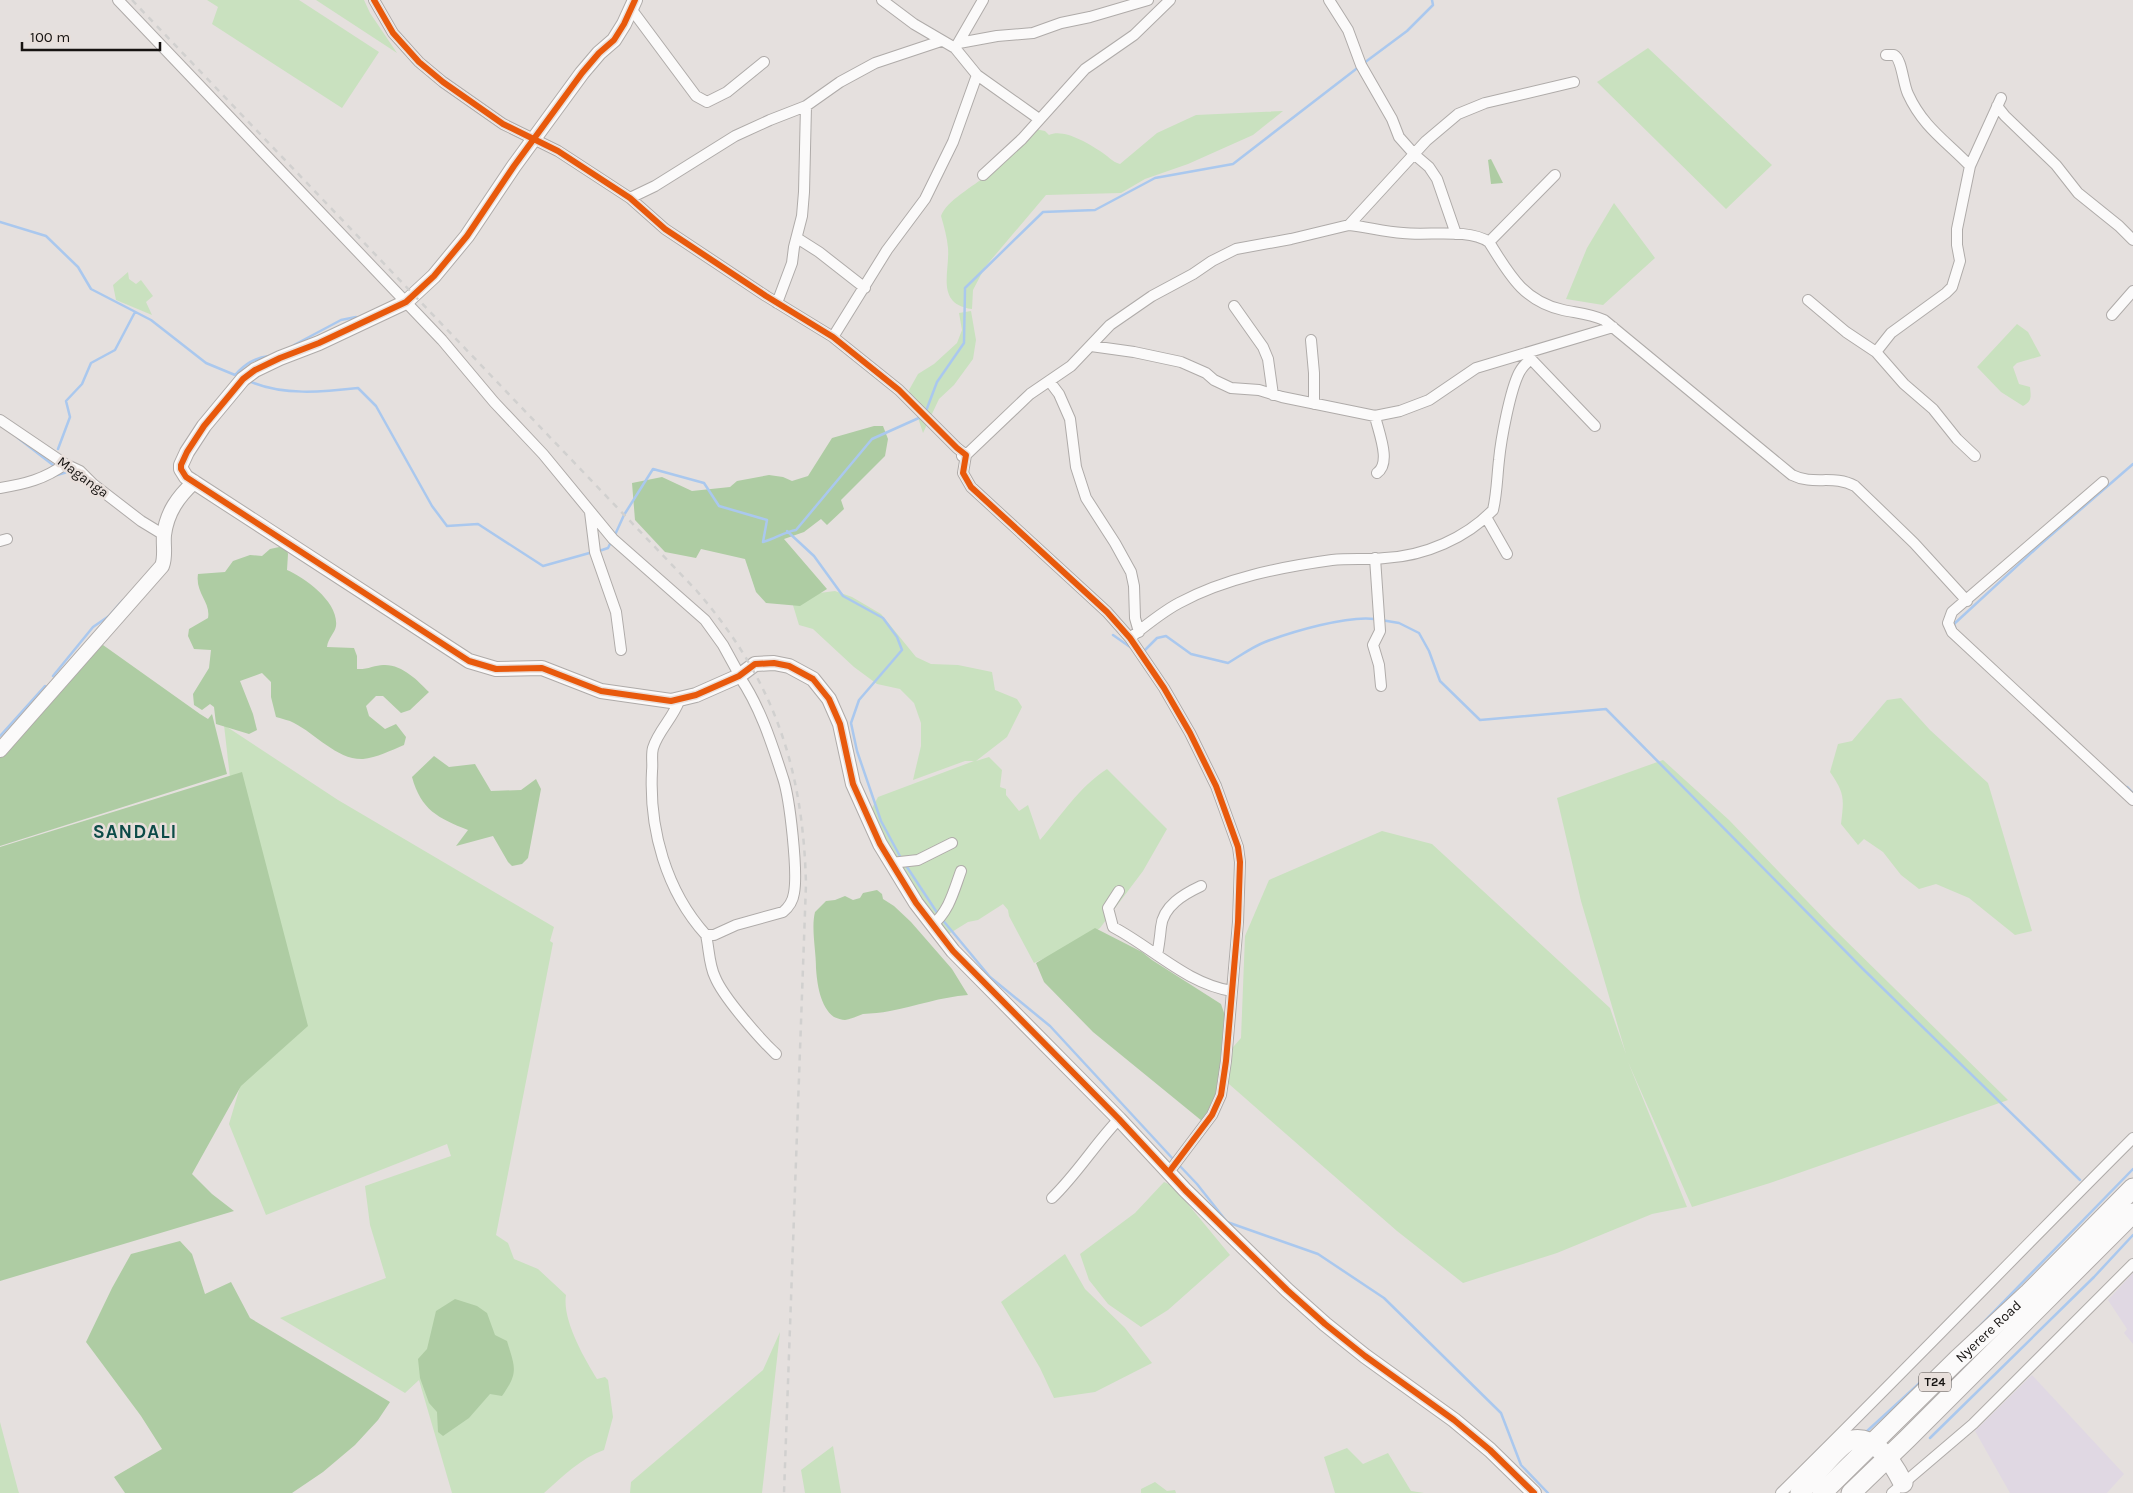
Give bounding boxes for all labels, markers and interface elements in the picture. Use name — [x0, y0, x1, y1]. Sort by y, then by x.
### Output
scale bar — [22, 20, 160, 52]
text: 100 m — [30, 28, 70, 46]
street label: Maganga — [54, 453, 112, 501]
district label: SANDALI — [93, 821, 177, 843]
street label: Nyerere Road — [1952, 1296, 2024, 1366]
road number: T24 — [1919, 1372, 1951, 1391]

